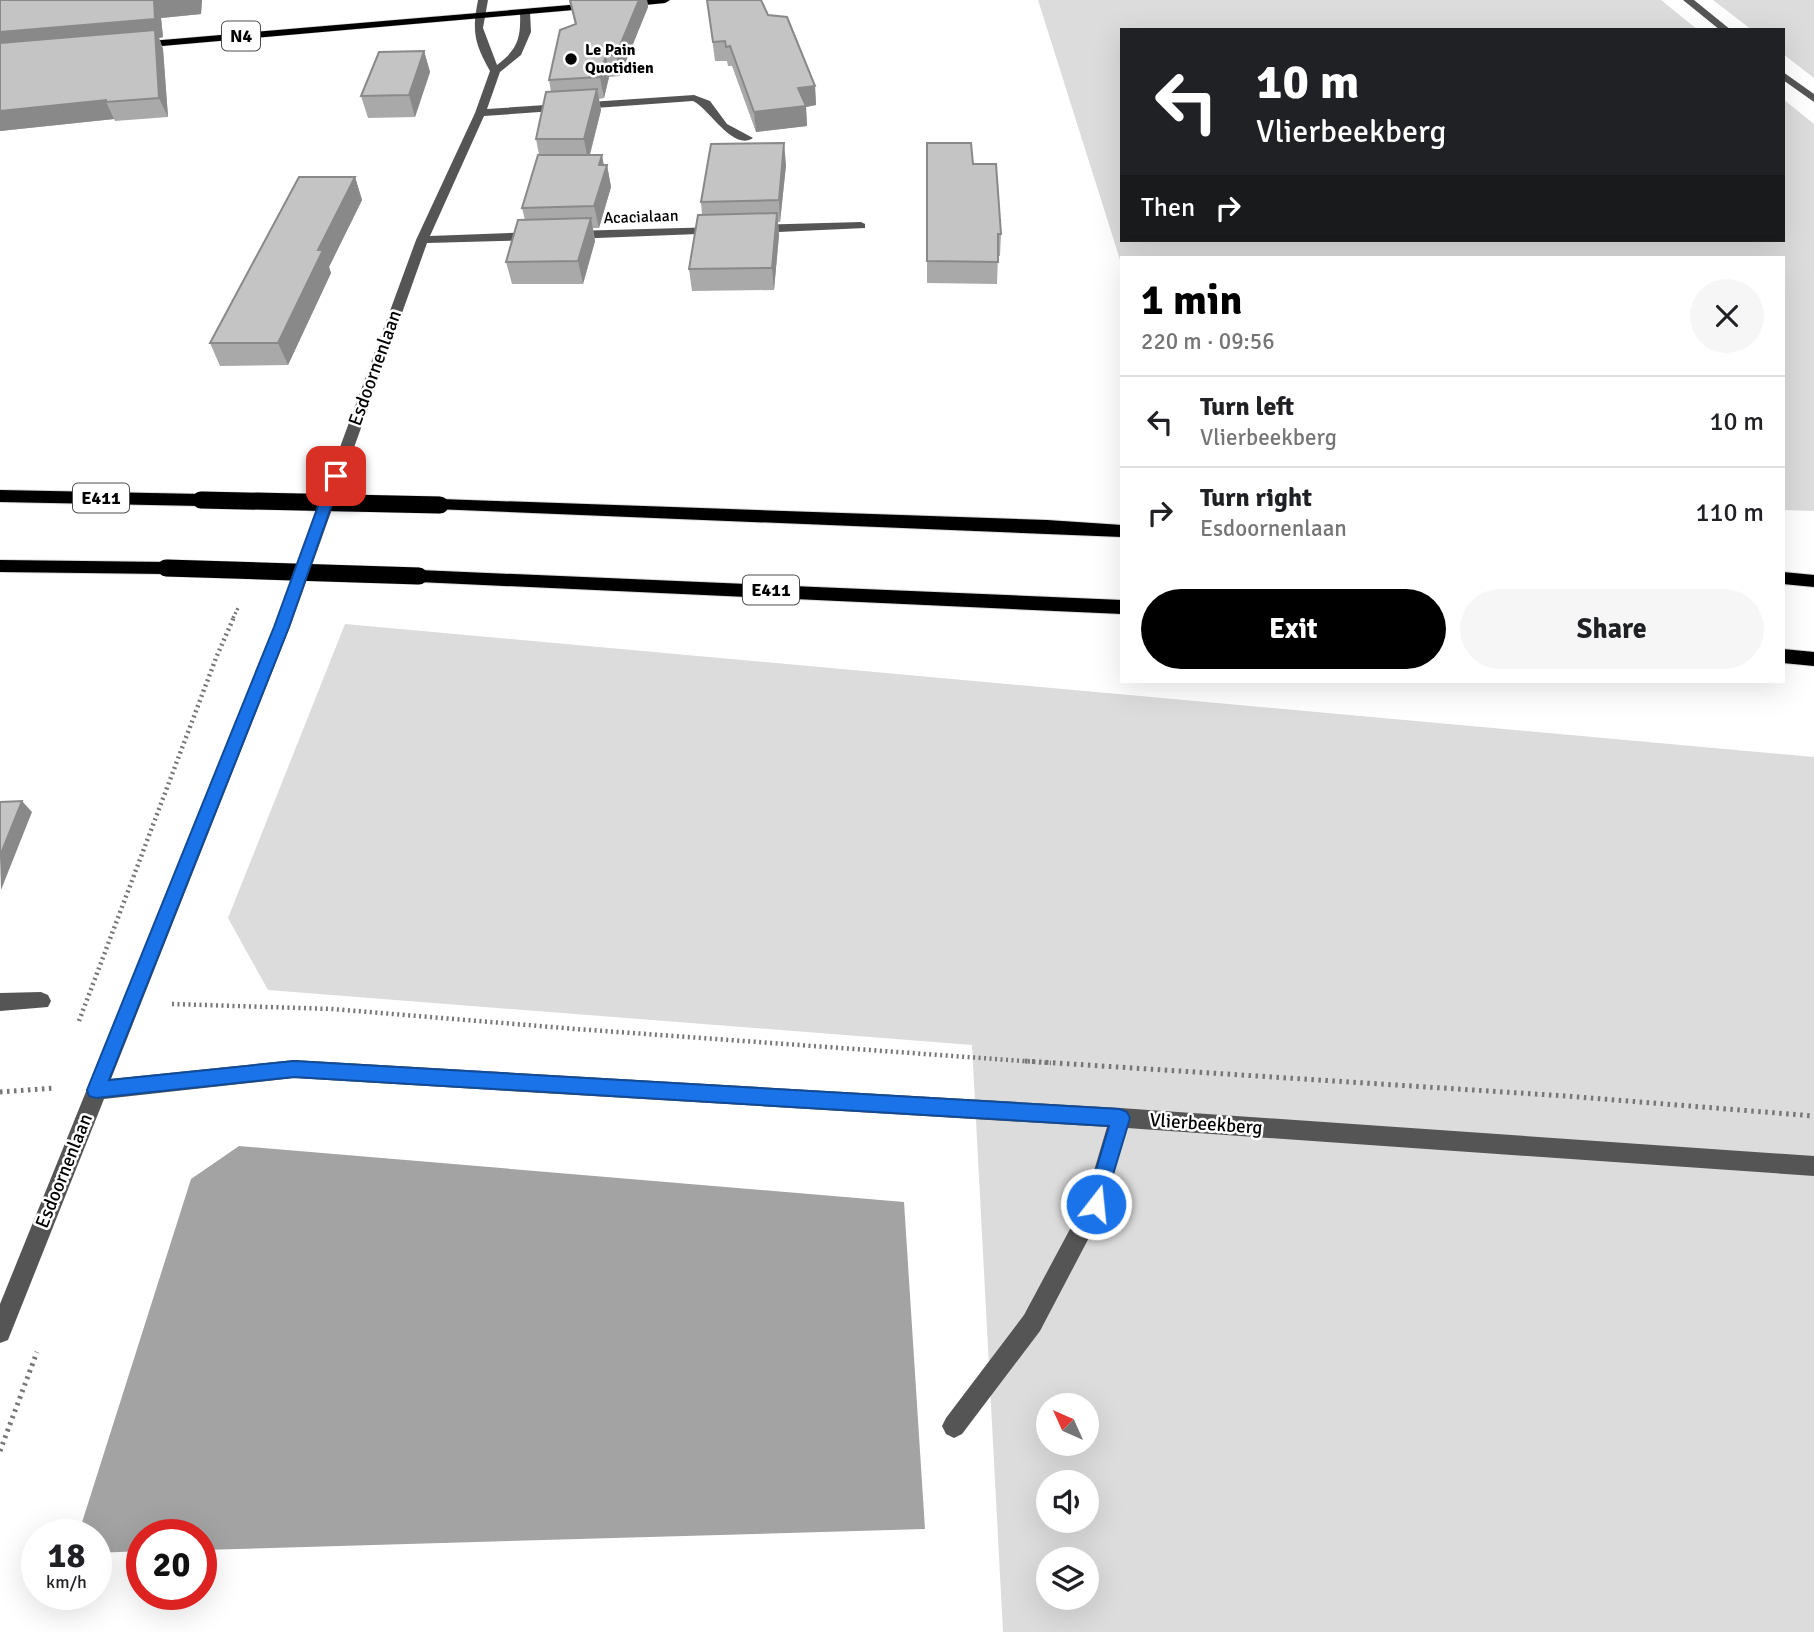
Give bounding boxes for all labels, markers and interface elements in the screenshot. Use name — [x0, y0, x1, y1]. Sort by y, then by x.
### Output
road number: N4 — [222, 22, 260, 51]
place label: Le Pain Quotidien — [585, 40, 654, 78]
marker: Le Pain Quotidien — [563, 51, 579, 67]
text: 10 m — [1256, 52, 1359, 112]
icon: left — [1141, 56, 1232, 147]
text: Vlierbeekberg — [1256, 112, 1446, 151]
icon: right — [1209, 189, 1247, 227]
text: Then — [1141, 192, 1195, 224]
street label: Acacialaan — [603, 206, 679, 228]
text: 1 min — [1141, 275, 1242, 326]
button: close — [1690, 279, 1764, 353]
street label: Esdoornenlaan — [343, 307, 407, 429]
text: 220 m · 09:56 — [1141, 327, 1275, 356]
text: Turn left — [1200, 391, 1294, 423]
icon: left — [1141, 403, 1179, 441]
text: 10 m — [1709, 406, 1764, 438]
text: Vlierbeekberg — [1200, 423, 1337, 452]
pin — [306, 446, 366, 506]
icon: arrive — [317, 457, 355, 495]
text: Turn right — [1200, 482, 1312, 514]
road number: E411 — [73, 484, 129, 512]
icon: right — [1141, 494, 1179, 532]
text: 110 m — [1695, 497, 1764, 529]
text: Esdoornenlaan — [1200, 514, 1347, 543]
road number: E411 — [743, 576, 799, 604]
button: Exit — [1141, 589, 1446, 669]
button: Share — [1460, 589, 1764, 669]
street label: Vlierbeekberg — [1149, 1108, 1263, 1140]
street label: Esdoornenlaan — [30, 1110, 98, 1232]
position arrow — [1059, 1167, 1133, 1241]
north arrow — [1036, 1393, 1099, 1456]
map controls — [1036, 1393, 1099, 1610]
button: sound — [1036, 1470, 1099, 1533]
speed limit sign: 20 — [126, 1519, 217, 1610]
text: 18 — [48, 1534, 85, 1577]
button: layers — [1036, 1547, 1099, 1610]
text: km/h — [46, 1571, 87, 1593]

